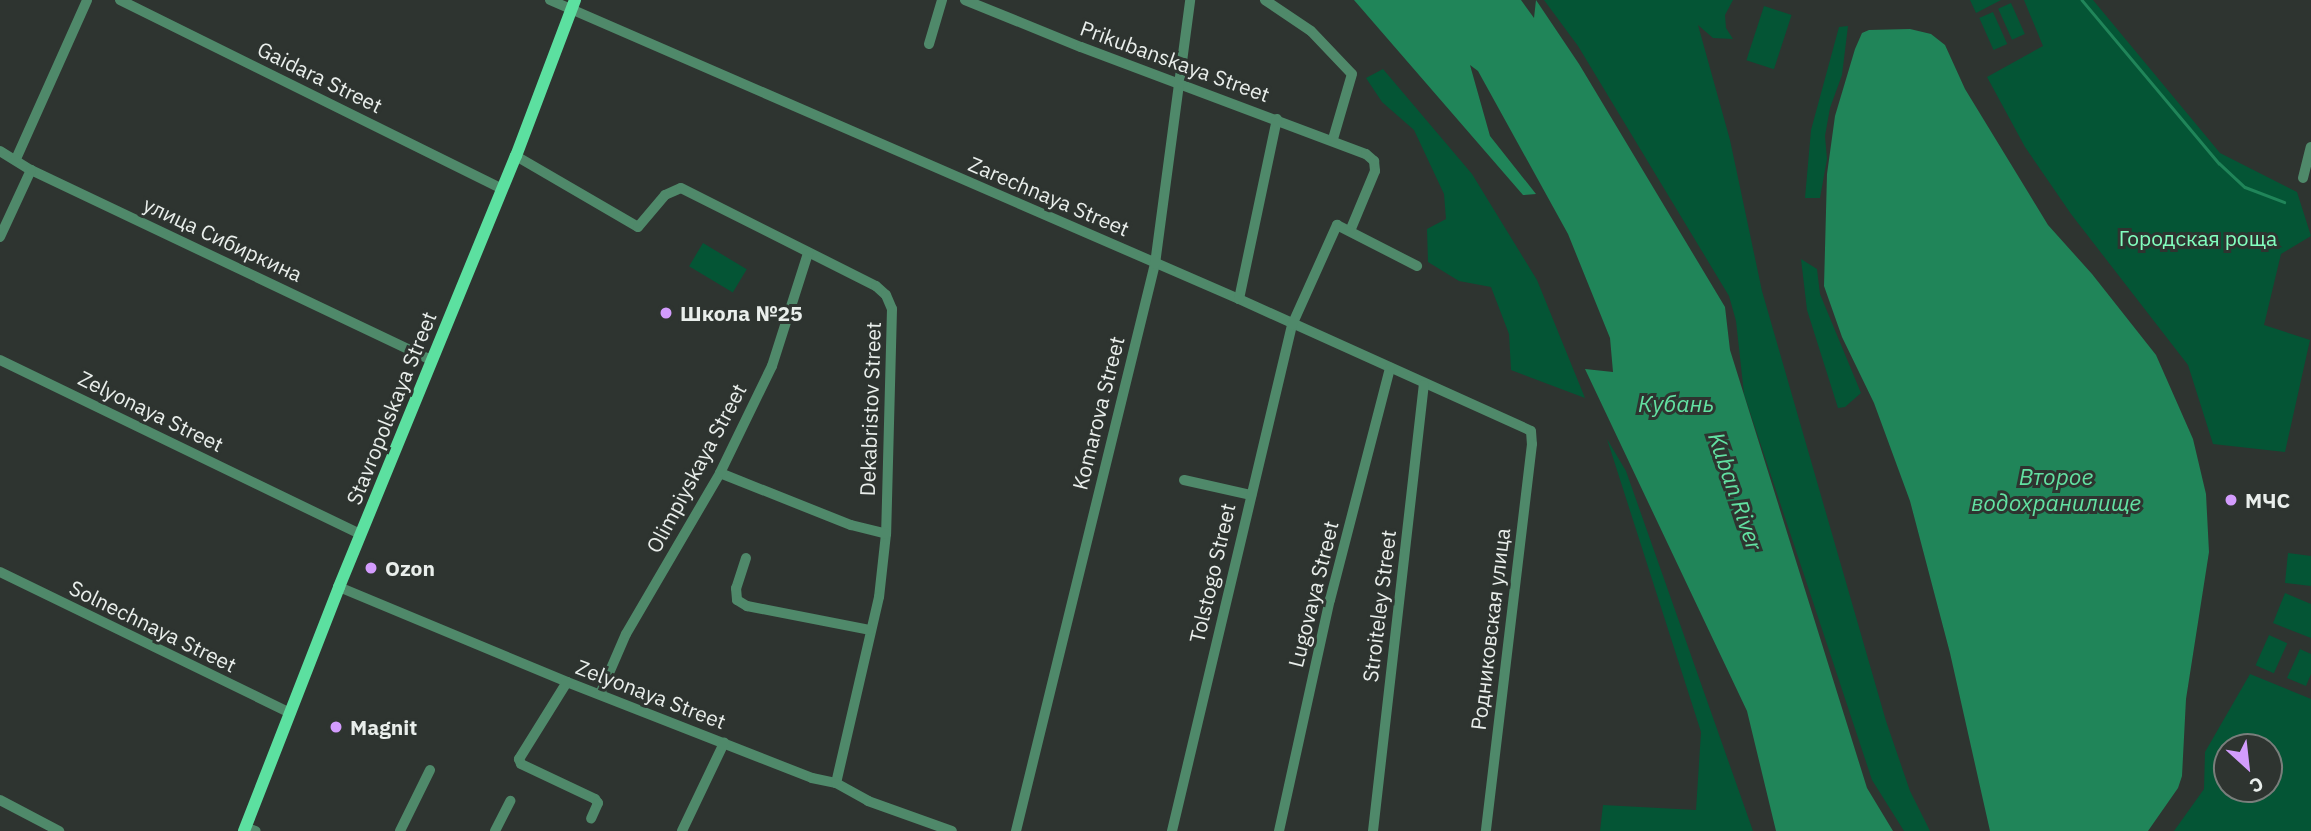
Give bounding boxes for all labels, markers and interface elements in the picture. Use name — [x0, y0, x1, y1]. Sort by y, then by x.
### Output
street label: Prikubanskaya Street — [1077, 15, 1273, 107]
street label: Gaidara Street — [253, 36, 387, 118]
street label: Zarechnaya Street — [965, 151, 1133, 241]
street label: улица Сибиркина — [140, 191, 306, 287]
park label: Городская роща — [2119, 225, 2277, 251]
place label: Школа №25 — [680, 300, 803, 326]
marker: Школа №25 — [658, 305, 674, 321]
street label: Stavropolskaya Street — [341, 308, 441, 508]
street label: Dekabristov Street — [854, 321, 886, 497]
street label: Komarova Street — [1067, 334, 1129, 492]
street label: Zelyonaya Street — [74, 365, 228, 457]
street label: Olimpiyskaya Street — [641, 379, 751, 557]
water label: Кубань — [1638, 389, 1714, 417]
water label: Kuban River — [1703, 428, 1769, 554]
water label: Второе водохранилище — [1971, 462, 2141, 516]
place label: МЧС — [2245, 487, 2290, 513]
marker: МЧС — [2223, 492, 2239, 508]
street label: Tolstogo Street — [1184, 501, 1240, 645]
street label: Lugovaya Street — [1283, 518, 1343, 670]
street label: Родниковская улица — [1465, 527, 1515, 731]
street label: Stroiteley Street — [1357, 528, 1401, 684]
place label: Ozon — [385, 555, 435, 581]
marker: Ozon — [363, 560, 379, 576]
street label: Solnechnaya Street — [65, 575, 241, 677]
street label: Zelyonaya Street — [573, 654, 729, 734]
place label: Magnit — [350, 714, 417, 740]
marker: Magnit — [328, 719, 344, 735]
north arrow — [2213, 733, 2283, 803]
text: С — [2246, 771, 2268, 798]

